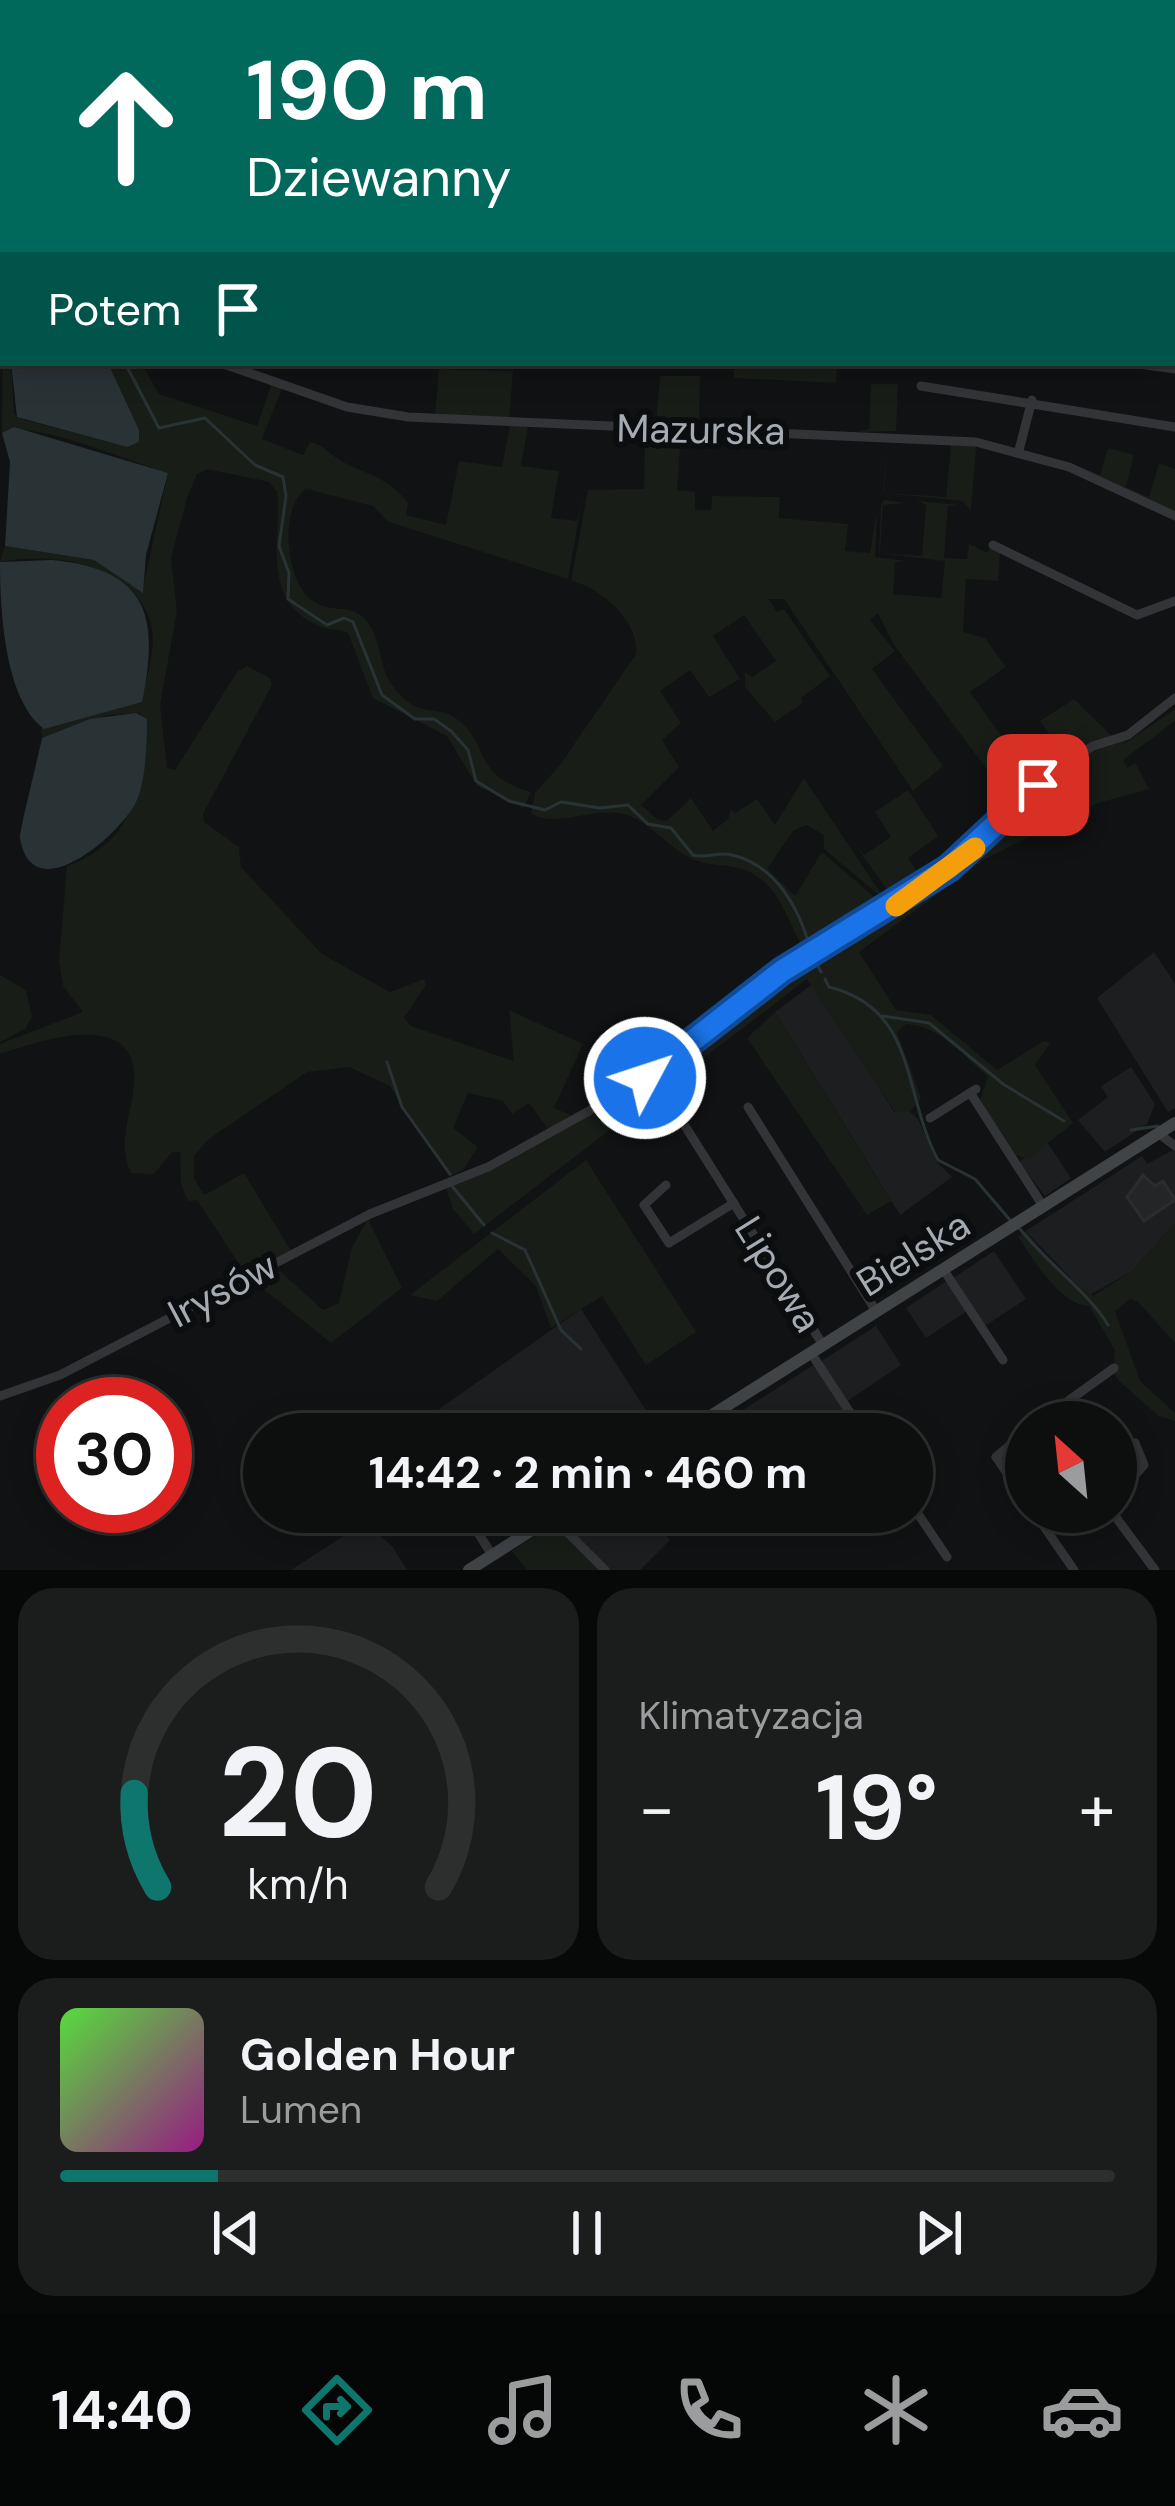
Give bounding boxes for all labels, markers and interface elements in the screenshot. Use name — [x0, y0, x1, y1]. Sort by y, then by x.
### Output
text: 190 m — [246, 36, 488, 145]
icon: ahead — [48, 48, 204, 204]
text: Dziewanny — [246, 142, 511, 213]
icon: arrive — [205, 276, 271, 342]
text: Potem — [48, 280, 181, 339]
street label: Mazurska — [616, 403, 786, 456]
pin — [987, 734, 1089, 836]
icon: arrive — [1005, 752, 1071, 818]
position arrow — [582, 1015, 708, 1141]
street label: Bielska — [847, 1199, 979, 1308]
street label: Lipowa — [723, 1207, 834, 1342]
street label: Irysów — [159, 1240, 285, 1339]
speed limit sign: 30 — [36, 1377, 192, 1533]
north arrow — [1005, 1401, 1137, 1533]
map controls — [1005, 1401, 1137, 1533]
text: 14:42 · 2 min · 460 m — [369, 1443, 807, 1502]
text: Klimatyzacja — [639, 1690, 864, 1741]
text: 20 — [219, 1712, 378, 1875]
text: 19° — [815, 1750, 938, 1867]
text: − — [639, 1766, 675, 1851]
text: + — [1079, 1766, 1115, 1851]
text: km/h — [248, 1856, 349, 1912]
text: Golden Hour — [240, 2025, 515, 2084]
text: Lumen — [240, 2084, 362, 2135]
icon: previous — [203, 2200, 269, 2266]
icon: pause — [554, 2200, 620, 2266]
icon: next — [906, 2200, 972, 2266]
icon: directions — [295, 2368, 379, 2452]
icon: music — [481, 2368, 565, 2452]
icon: phone — [667, 2368, 751, 2452]
icon: climate — [854, 2368, 938, 2452]
icon: car — [1040, 2368, 1124, 2452]
text: 14:40 — [51, 2375, 193, 2446]

